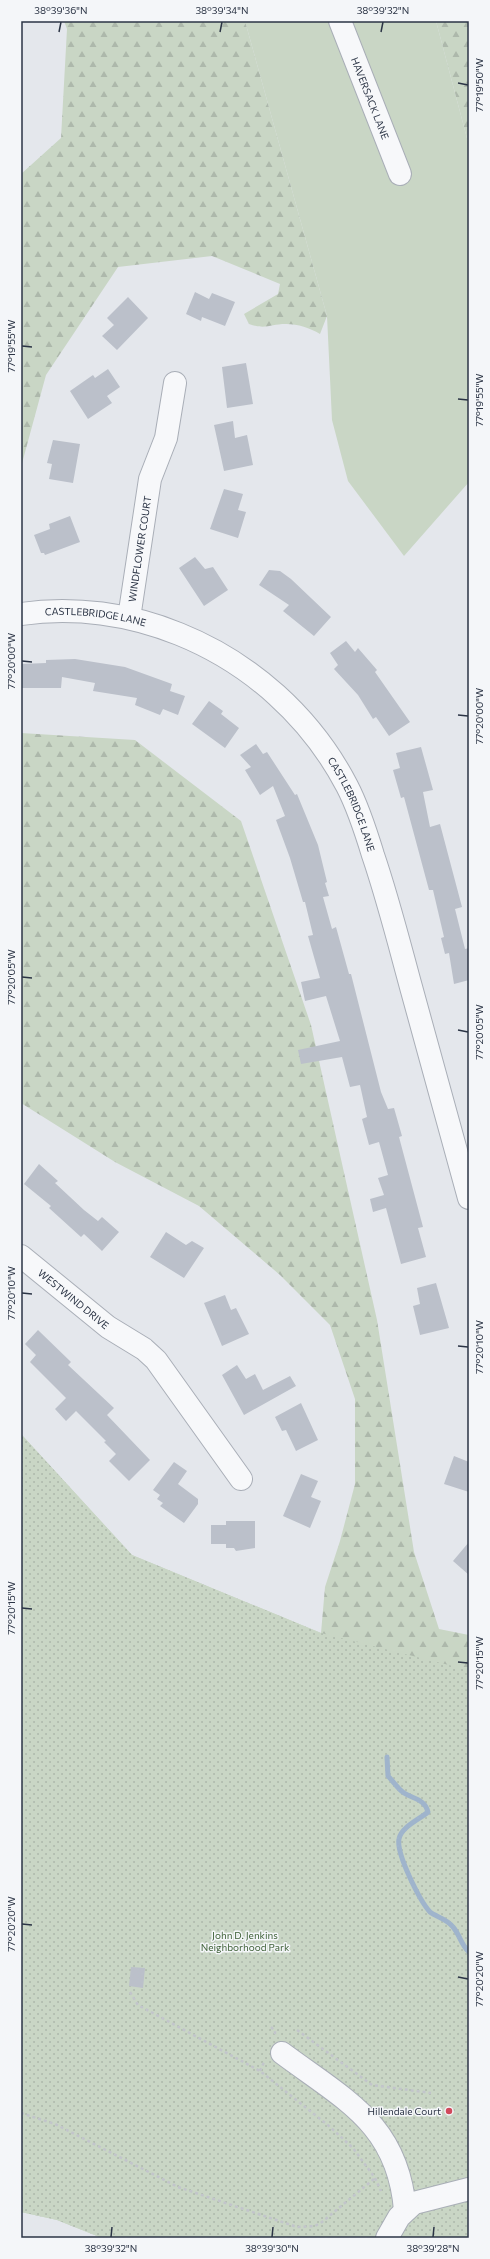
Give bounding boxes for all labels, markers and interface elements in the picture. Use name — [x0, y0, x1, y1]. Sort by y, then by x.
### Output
text: 38°39'36"N — [34, 4, 88, 16]
text: 38°39'34"N — [195, 4, 249, 16]
text: 38°39'32"N — [357, 4, 409, 16]
street label: HAVERSACK LANE — [349, 55, 392, 141]
text: 77°19'50"W — [473, 58, 485, 112]
text: 77°19'55"W — [5, 319, 17, 373]
text: 77°19'55"W — [473, 373, 485, 427]
street label: WINDFLOWER COURT — [126, 494, 153, 603]
street label: CASTLEBRIDGE LANE — [44, 605, 148, 628]
text: 77°20'00"W — [5, 633, 17, 689]
text: 77°20'00"W — [473, 688, 485, 744]
street label: CASTLEBRIDGE LANE — [325, 755, 378, 853]
text: 77°20'05"W — [5, 949, 17, 1005]
text: 77°20'05"W — [473, 1004, 485, 1060]
text: 77°20'10"W — [5, 1266, 17, 1320]
street label: WESTWIND DRIVE — [36, 1267, 112, 1331]
text: 77°20'10"W — [473, 1320, 485, 1374]
text: 77°20'15"W — [5, 1581, 17, 1635]
text: 77°20'15"W — [473, 1636, 485, 1690]
text: 77°20'20"W — [5, 1896, 17, 1952]
park label: John D. Jenkins Neighborhood Park — [201, 1929, 290, 1953]
text: 77°20'20"W — [473, 1951, 485, 2007]
place label: Hillendale Court — [368, 2105, 441, 2117]
marker: Hillendale Court — [444, 2106, 454, 2116]
text: 38°39'32"N — [85, 2242, 137, 2254]
text: 38°39'30"N — [245, 2242, 299, 2254]
text: 38°39'28"N — [406, 2242, 460, 2254]

